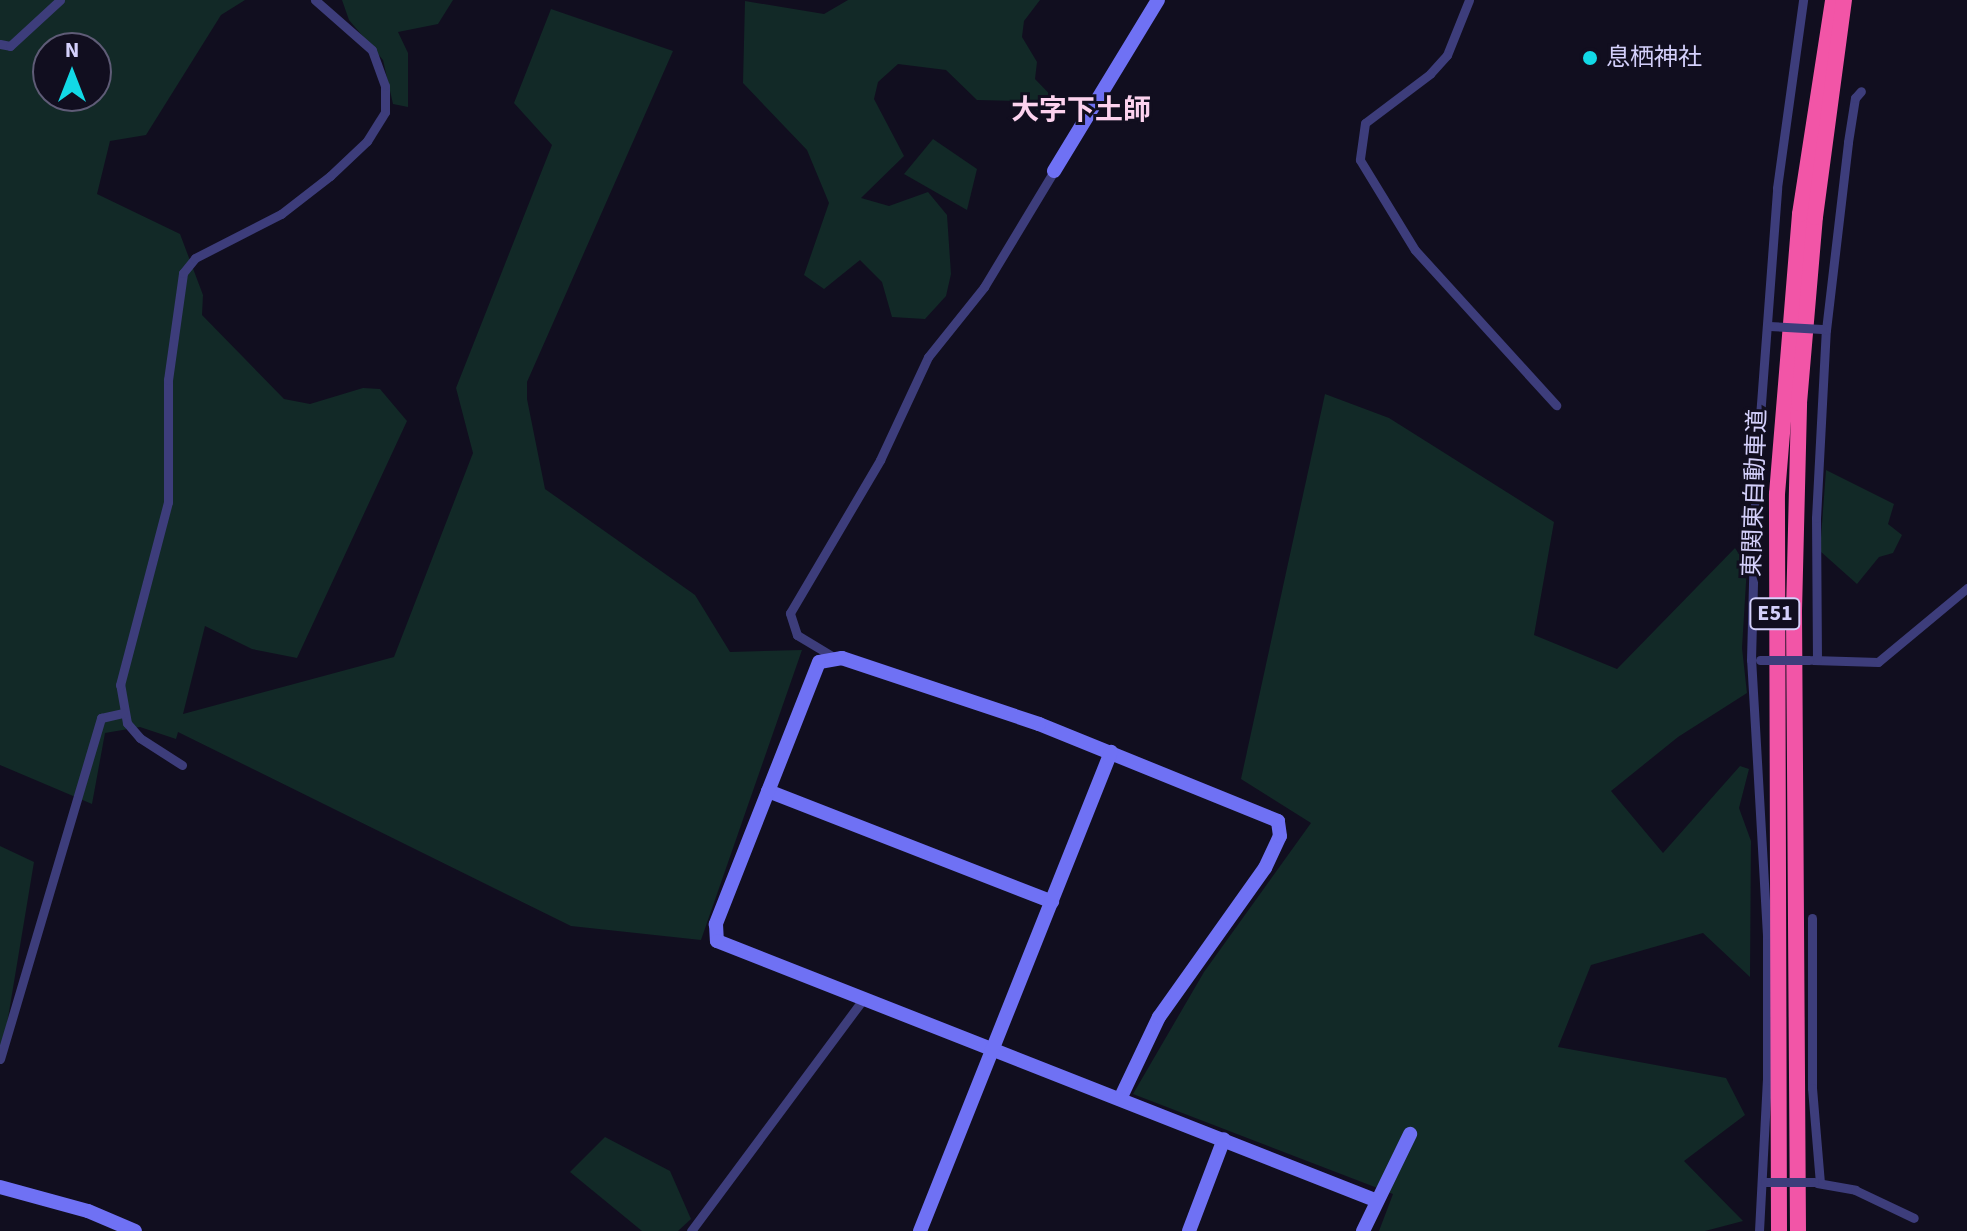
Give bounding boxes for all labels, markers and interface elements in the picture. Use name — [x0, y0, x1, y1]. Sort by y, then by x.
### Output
north arrow — [32, 32, 112, 112]
text: N — [65, 34, 79, 66]
place label: 息栖神社 — [1606, 44, 1702, 72]
marker: 息栖神社 — [1581, 49, 1599, 67]
district label: 大字下土師 — [1011, 93, 1151, 127]
street label: 東関東自動車道 — [1738, 409, 1772, 577]
road number: E51 — [1749, 596, 1801, 632]

